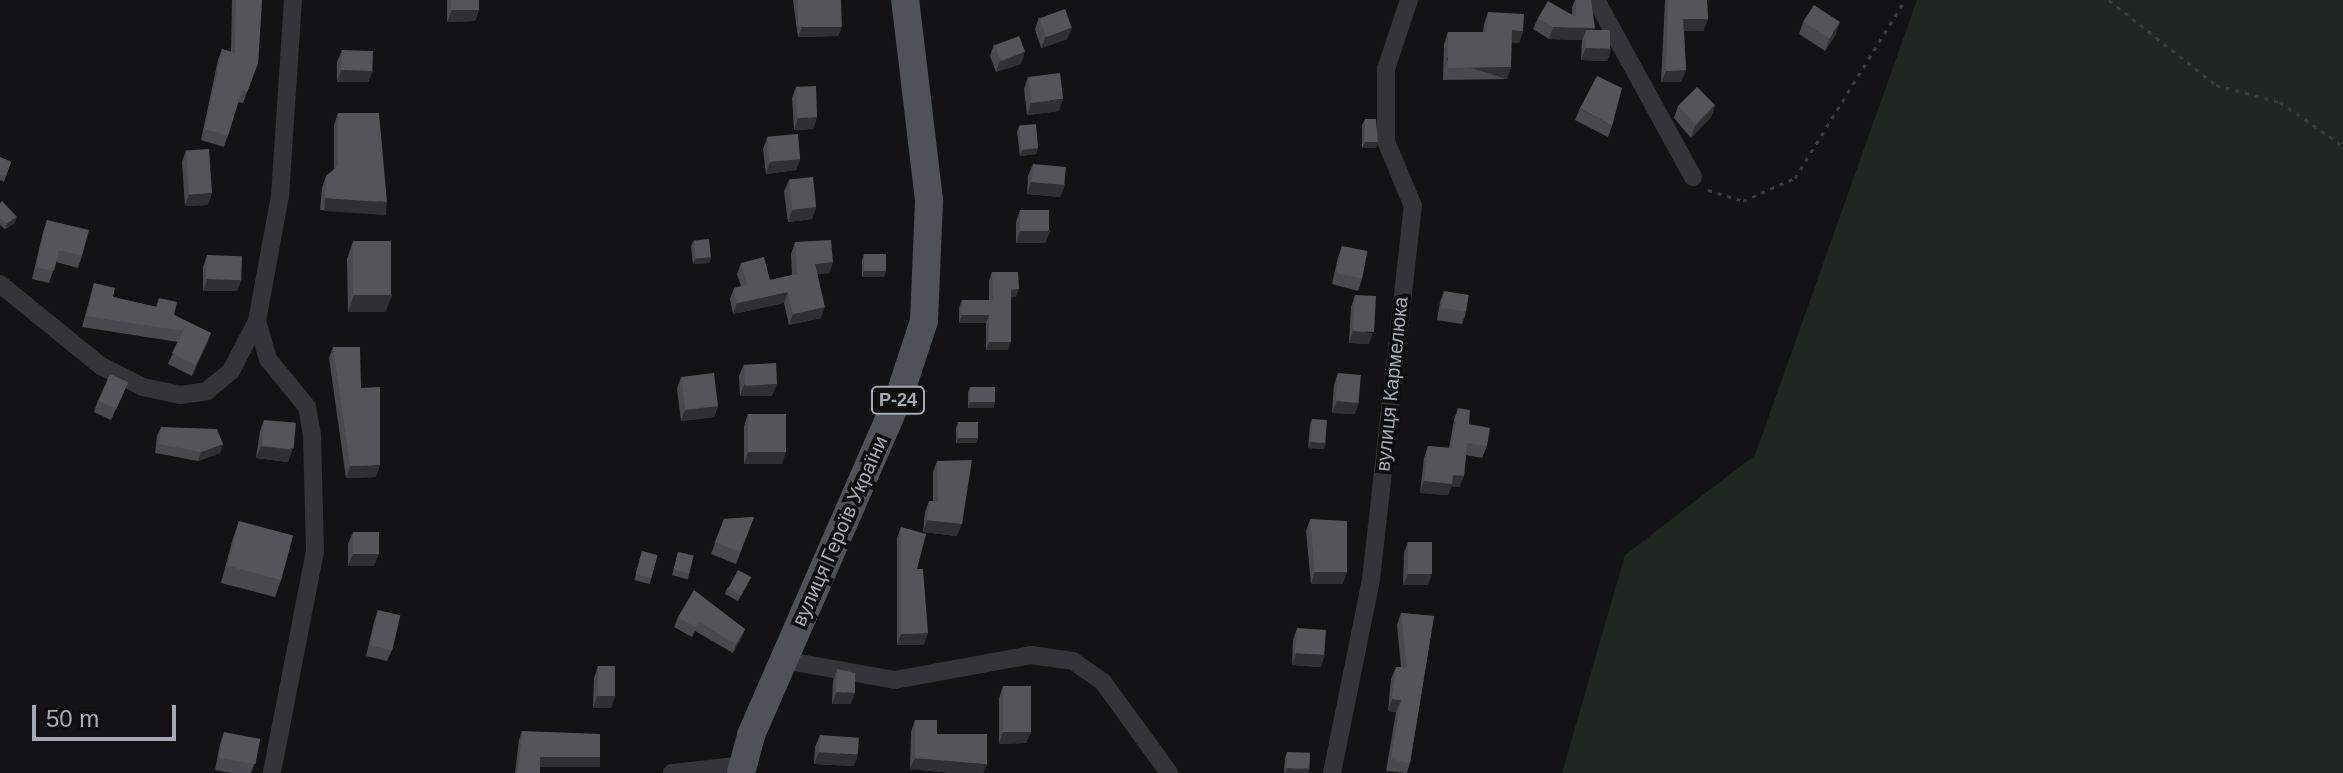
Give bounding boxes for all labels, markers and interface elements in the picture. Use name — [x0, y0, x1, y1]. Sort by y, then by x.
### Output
street label: вулиця Кармелюка — [1371, 295, 1413, 473]
road number: Р-24 — [870, 386, 926, 414]
street label: вулиця Героїв України — [787, 432, 893, 630]
scale bar — [36, 689, 180, 739]
text: 50 m — [46, 705, 99, 732]

